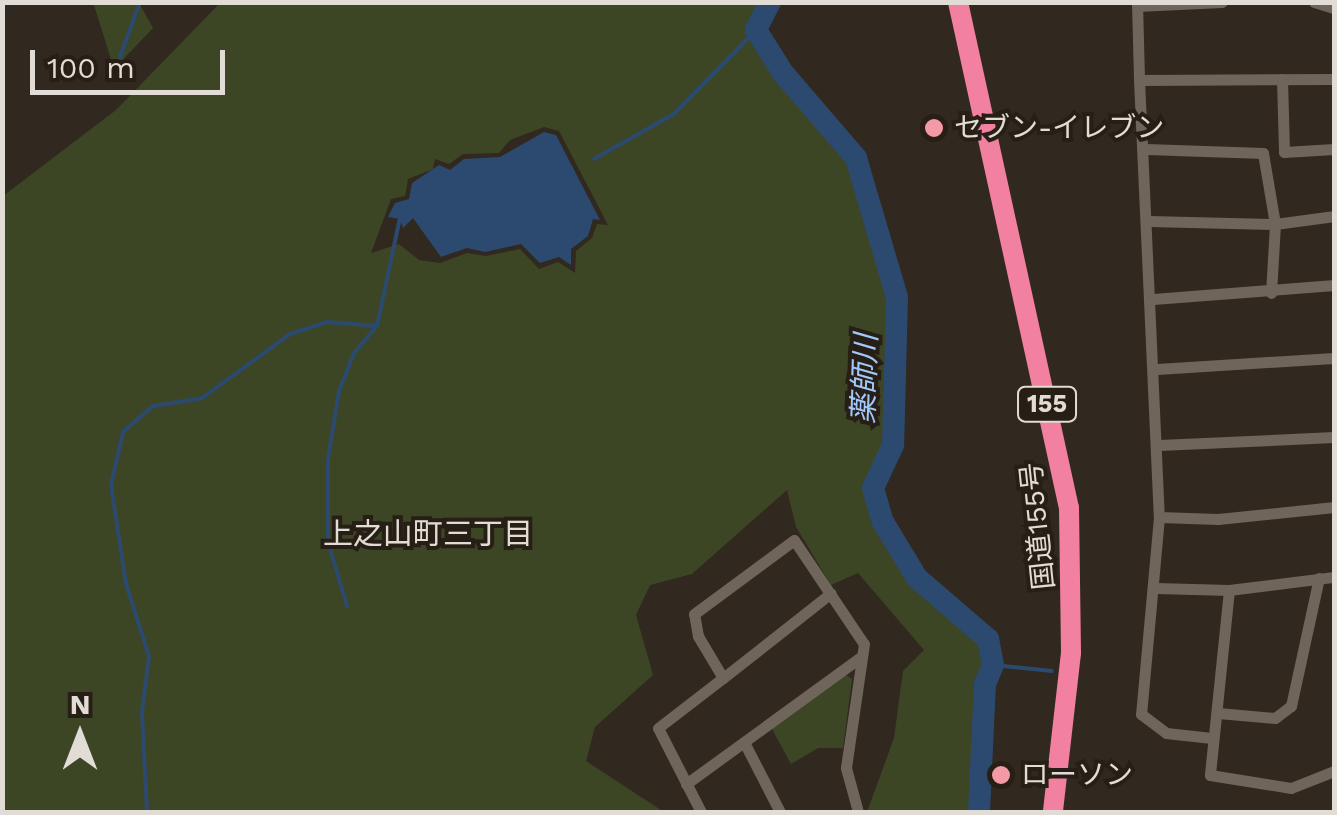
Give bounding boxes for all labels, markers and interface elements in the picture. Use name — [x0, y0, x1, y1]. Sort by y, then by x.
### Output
scale bar — [35, 30, 230, 92]
text: 100 m — [47, 50, 135, 85]
place label: セブン-イレブン — [954, 111, 1164, 145]
marker: セブン-イレブン — [923, 117, 945, 139]
water label: 薬師川 — [845, 333, 885, 425]
road number: 155 — [1017, 384, 1077, 424]
street label: 国道155号 — [1015, 461, 1061, 591]
district label: 上之山町三丁目 — [323, 516, 533, 552]
north arrow — [30, 685, 130, 785]
text: N — [70, 688, 90, 721]
place label: ローソン — [1021, 758, 1133, 792]
marker: ローソン — [990, 764, 1012, 786]

